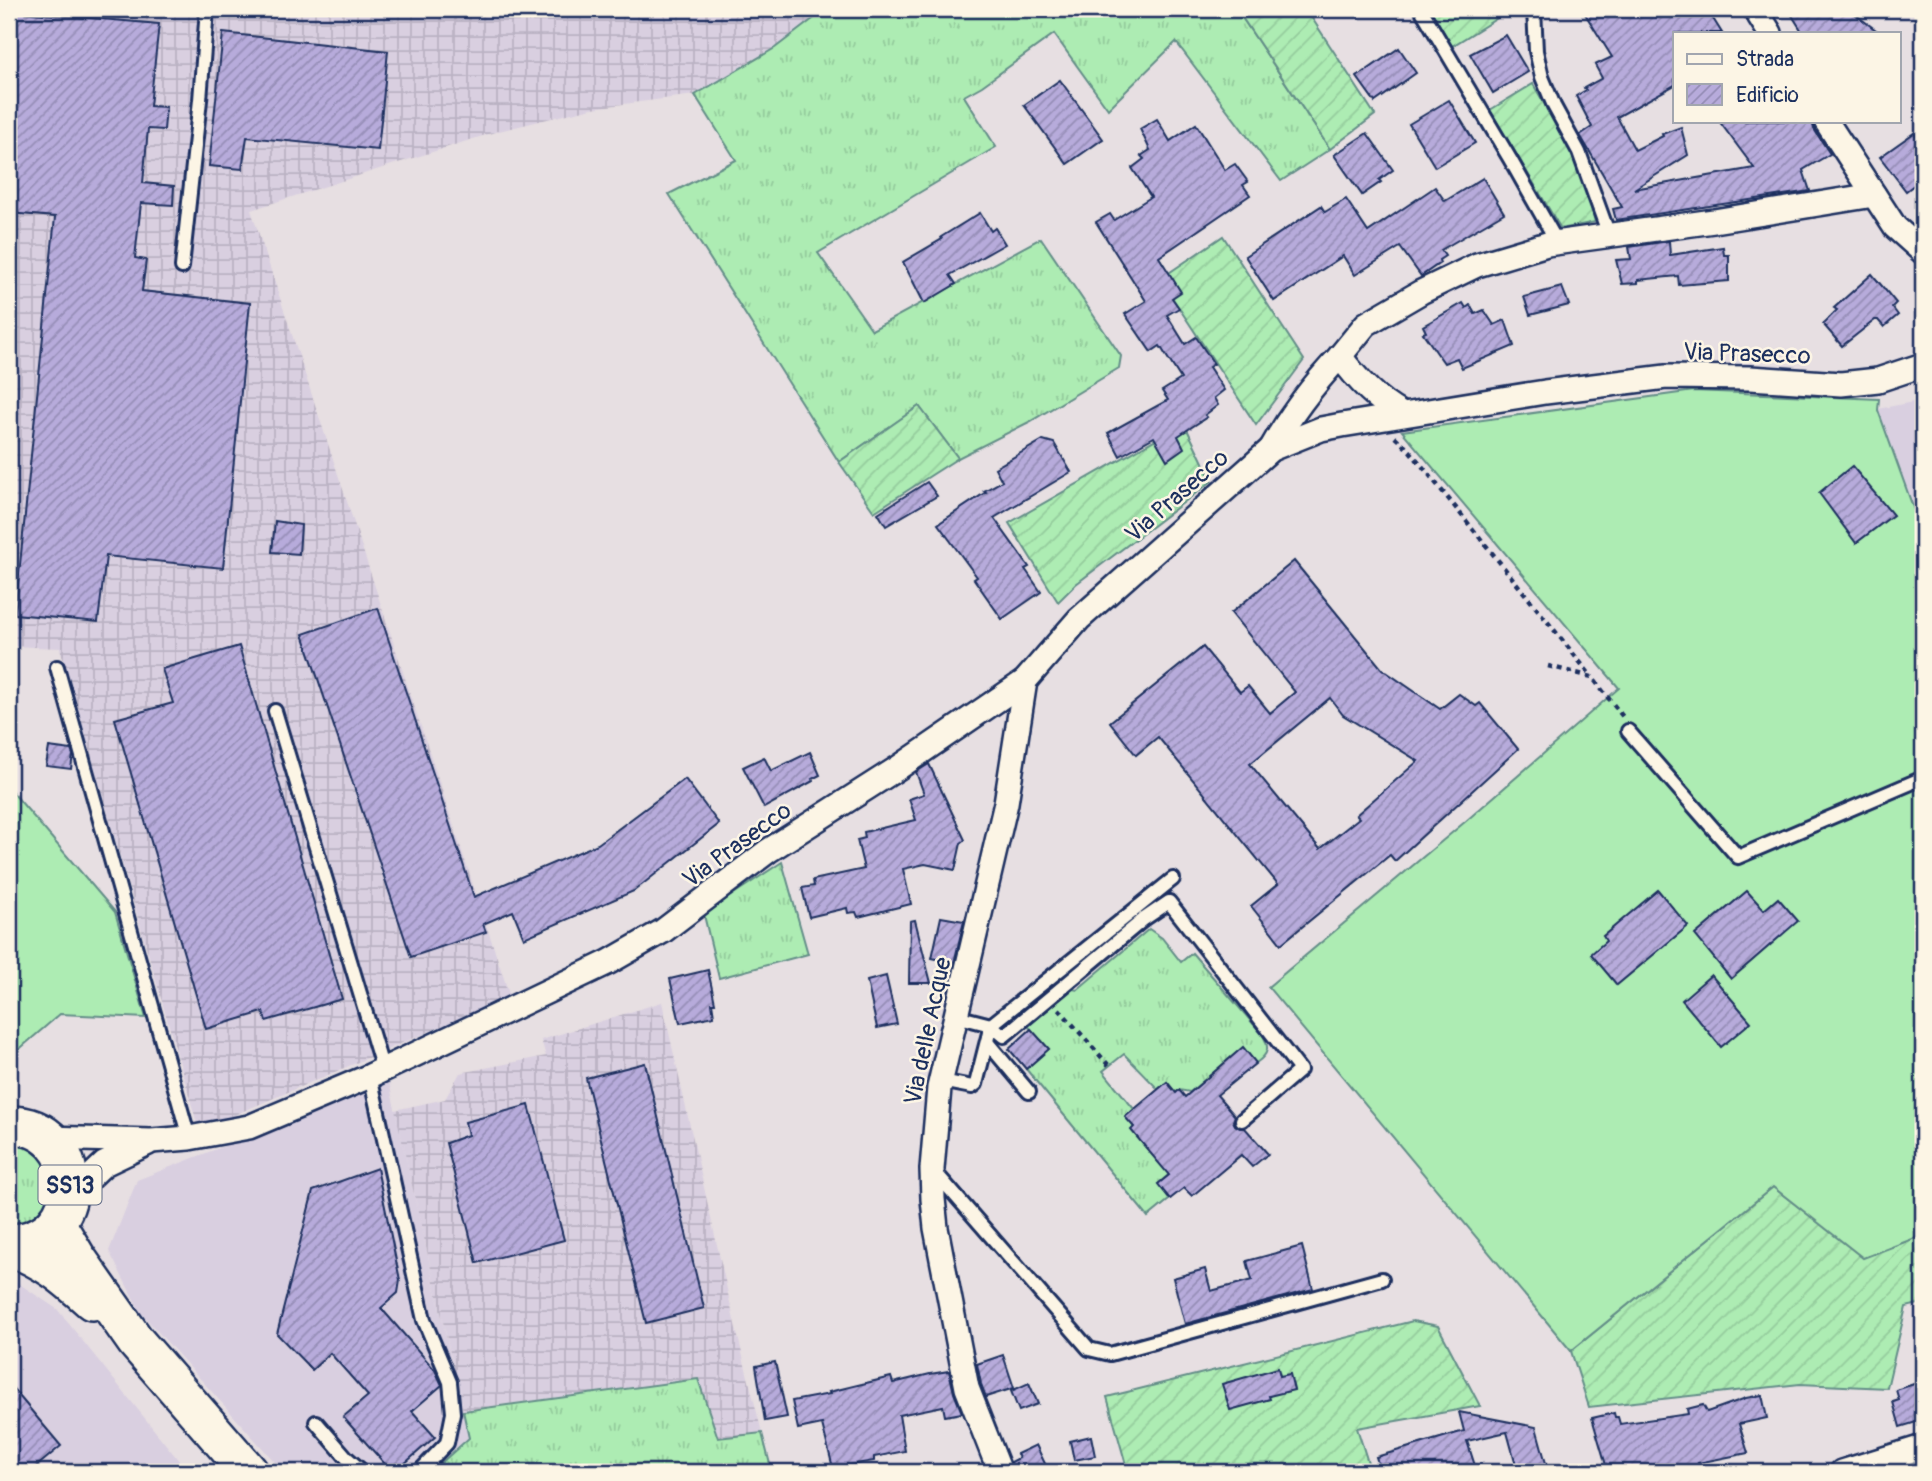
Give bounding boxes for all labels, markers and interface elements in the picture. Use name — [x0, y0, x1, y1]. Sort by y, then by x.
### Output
legend — [1673, 32, 1900, 122]
text: Strada — [1736, 46, 1794, 73]
text: Edificio — [1736, 82, 1799, 109]
street label: Via Prasecco — [1683, 337, 1811, 371]
street label: Via Prasecco — [1119, 443, 1235, 549]
street label: Via Prasecco — [677, 796, 797, 894]
street label: Via delle Acque — [898, 954, 958, 1107]
road number: SS13 — [38, 1166, 102, 1204]

